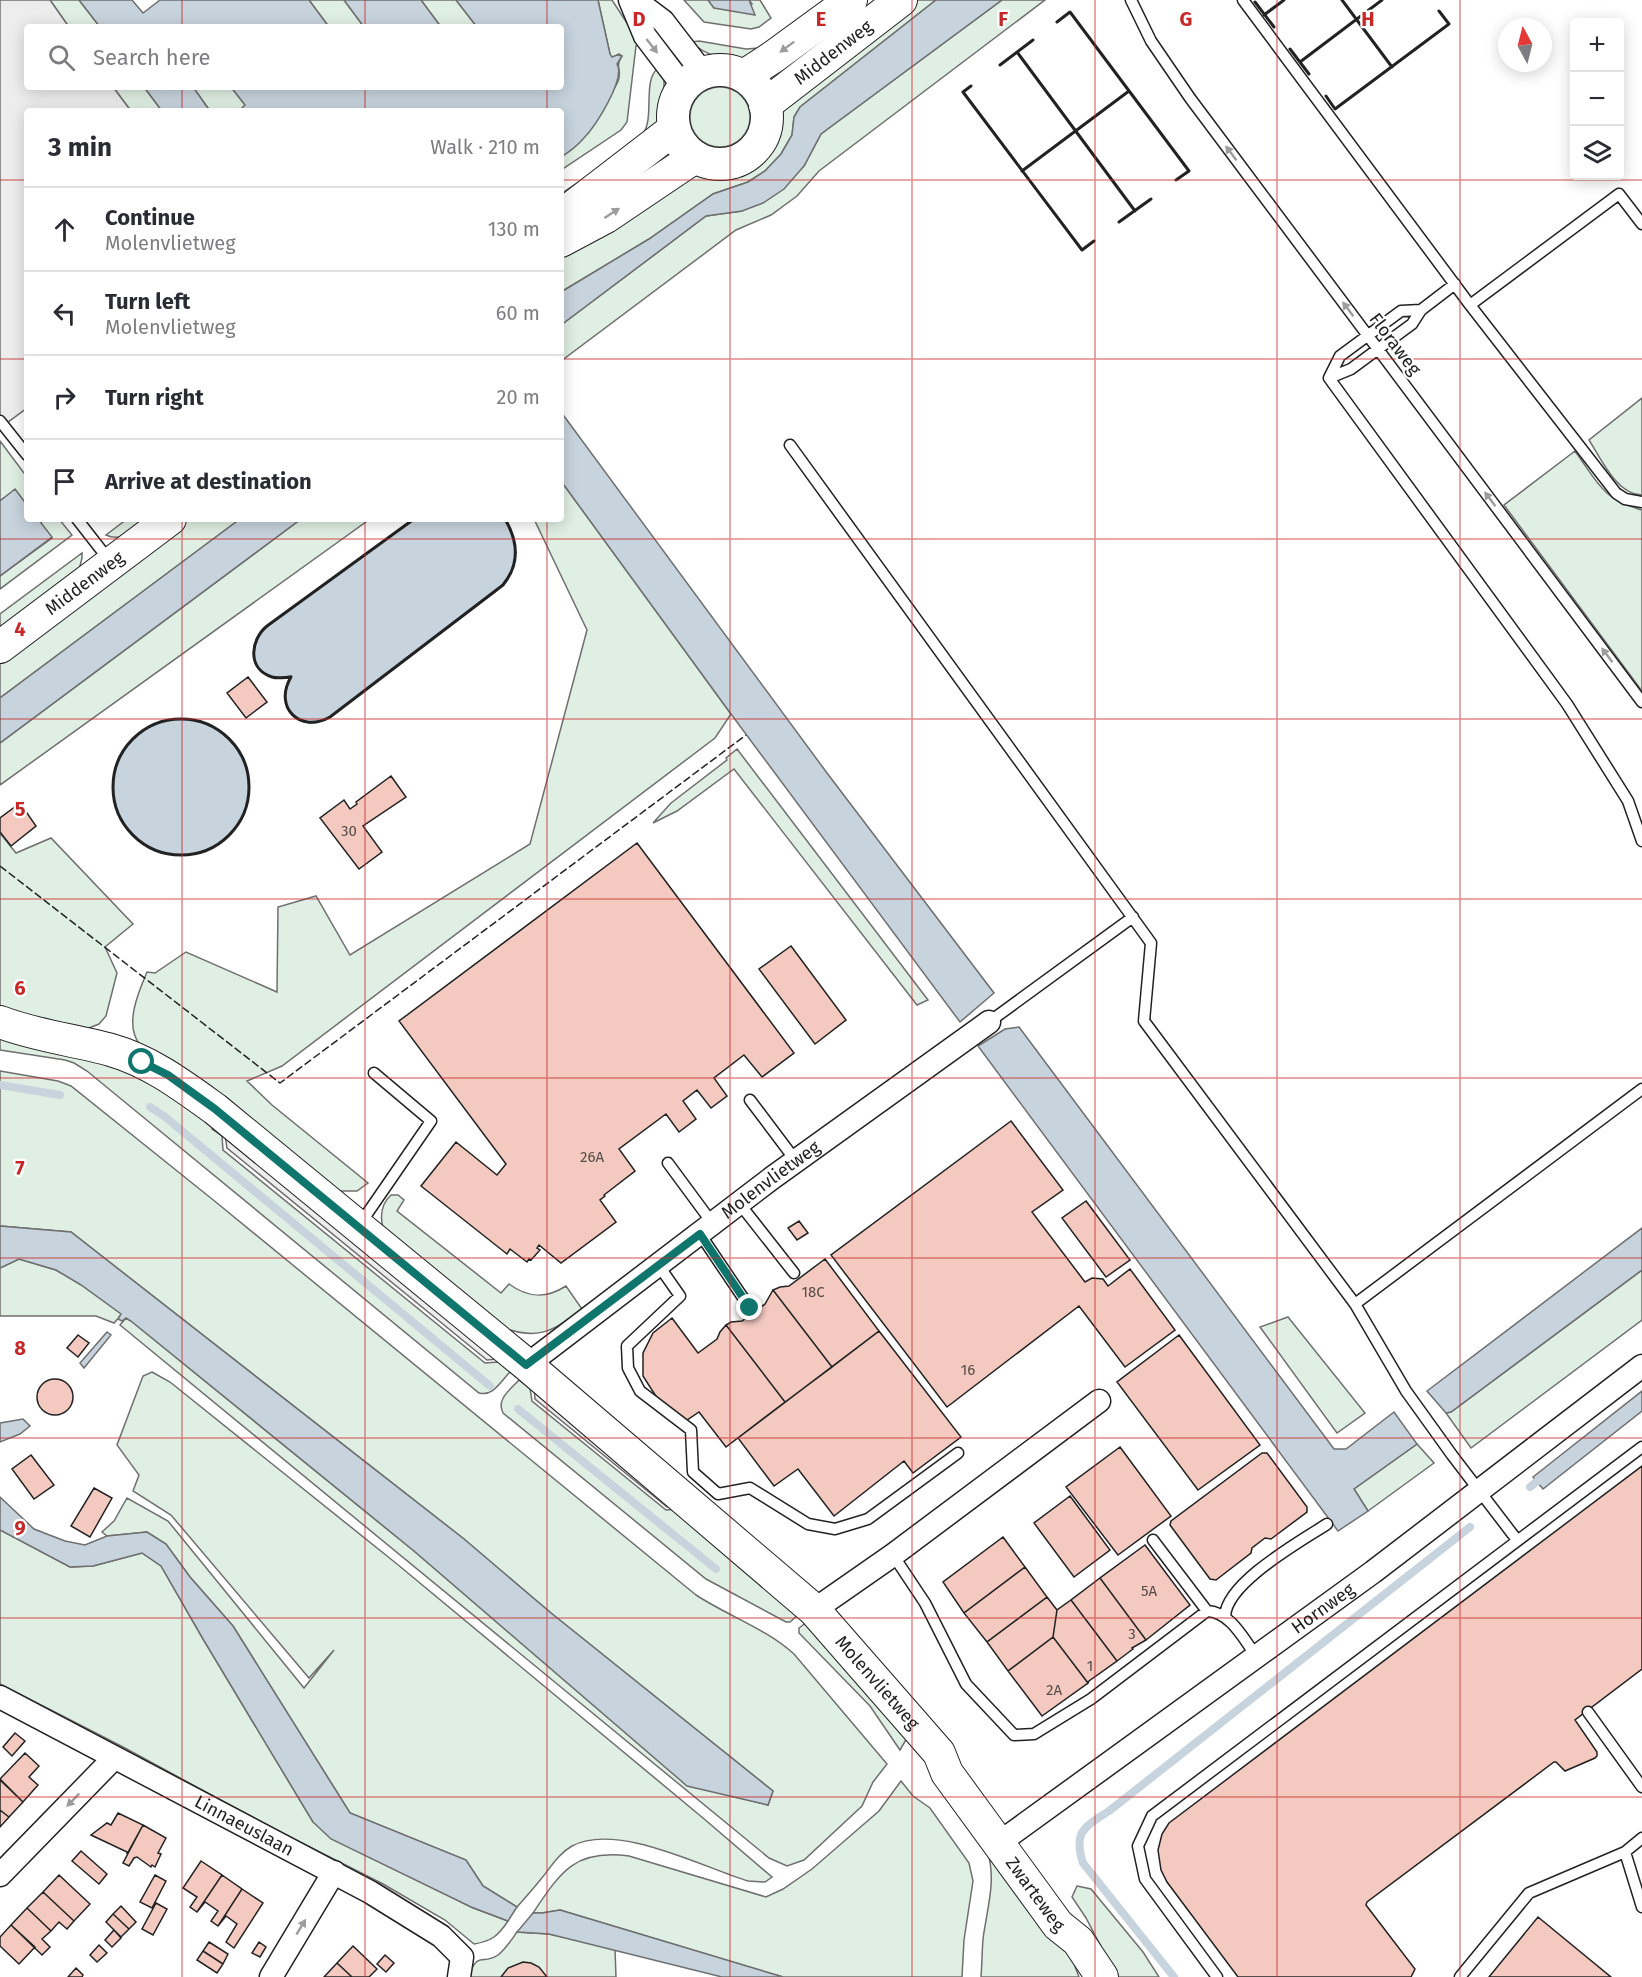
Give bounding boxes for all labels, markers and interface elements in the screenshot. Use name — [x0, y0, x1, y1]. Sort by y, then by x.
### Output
text: D — [632, 7, 646, 31]
text: E — [816, 7, 826, 31]
text: F — [998, 7, 1008, 31]
text: G — [1180, 7, 1192, 31]
text: H — [1361, 7, 1375, 31]
street label: Middenweg — [790, 15, 877, 90]
north arrow — [1498, 18, 1552, 72]
map controls — [1570, 18, 1624, 180]
button: + — [1570, 18, 1624, 72]
search box — [24, 24, 564, 90]
one-way arrow — [646, 38, 658, 53]
icon: search — [45, 41, 78, 74]
one-way arrow — [779, 41, 794, 53]
text: Search here — [93, 44, 211, 71]
button: − — [1570, 72, 1624, 126]
button: layers — [1570, 126, 1624, 180]
text: 3 min — [48, 132, 112, 163]
text: Walk · 210 m — [430, 135, 540, 159]
one-way arrow — [1226, 146, 1238, 161]
text: Continue — [105, 204, 195, 231]
one-way arrow — [604, 208, 620, 219]
icon: ahead — [48, 213, 81, 246]
text: 130 m — [488, 217, 540, 241]
text: Molenvlietweg — [105, 231, 236, 255]
text: Turn left — [105, 288, 190, 315]
icon: left — [48, 297, 81, 330]
text: 60 m — [496, 301, 540, 325]
one-way arrow — [1343, 302, 1355, 317]
street label: Floraweg — [1364, 308, 1426, 380]
text: Molenvlietweg — [105, 315, 236, 339]
icon: right — [48, 381, 81, 414]
text: Turn right — [105, 384, 204, 411]
text: 20 m — [497, 385, 540, 409]
icon: arrive — [48, 465, 81, 498]
text: Arrive at destination — [105, 468, 312, 495]
one-way arrow — [1484, 491, 1497, 507]
street label: Middenweg — [41, 546, 129, 620]
text: 4 — [14, 617, 26, 641]
one-way arrow — [1601, 648, 1613, 664]
text: 5 — [15, 797, 26, 821]
house number: 30 — [341, 822, 357, 840]
text: 6 — [14, 976, 26, 1000]
route start — [128, 1048, 154, 1074]
street label: Molenvlietweg — [717, 1136, 825, 1224]
house number: 26A — [580, 1148, 604, 1166]
text: 7 — [15, 1156, 25, 1180]
house number: 18C — [801, 1283, 825, 1301]
route end — [736, 1294, 762, 1320]
text: 8 — [14, 1336, 26, 1360]
house number: 16 — [961, 1361, 975, 1379]
text: 9 — [14, 1516, 26, 1540]
street label: Hornweg — [1287, 1578, 1359, 1638]
house number: 5A — [1141, 1582, 1157, 1600]
house number: 3 — [1128, 1625, 1136, 1643]
street label: Molenvlietweg — [830, 1631, 925, 1734]
house number: 1 — [1087, 1657, 1093, 1675]
house number: 2A — [1046, 1681, 1062, 1699]
street label: Linnaeuslaan — [191, 1791, 297, 1861]
one-way arrow — [66, 1793, 80, 1808]
street label: Zwarteweg — [1001, 1852, 1069, 1937]
one-way arrow — [296, 1919, 307, 1935]

